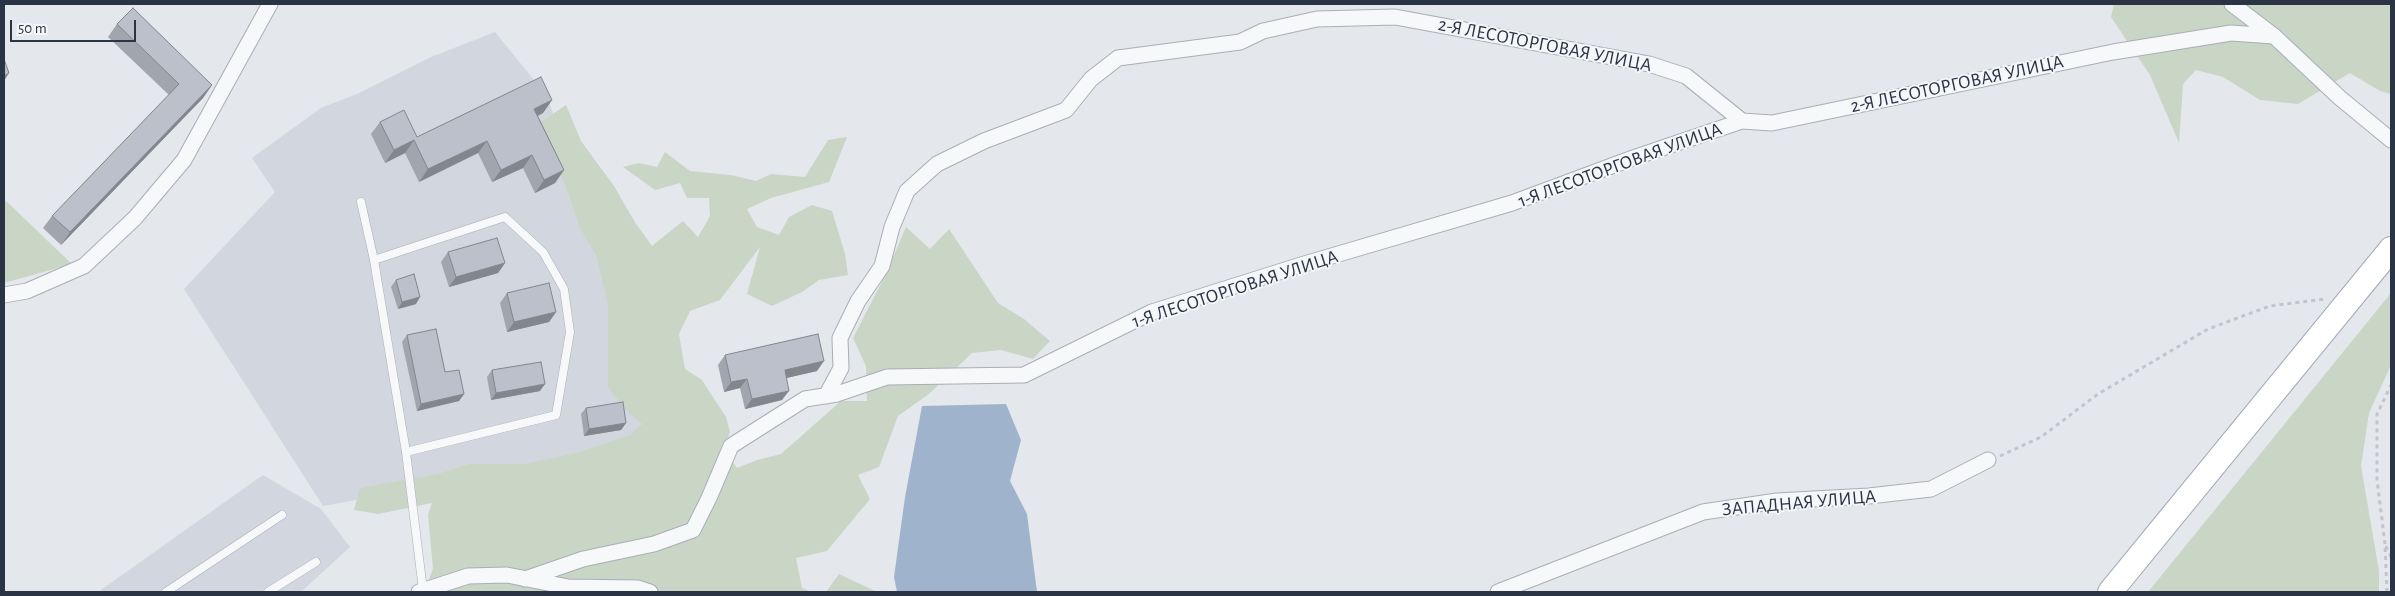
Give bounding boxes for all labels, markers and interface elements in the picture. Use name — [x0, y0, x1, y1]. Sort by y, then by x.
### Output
scale bar — [12, 10, 139, 42]
street label: 2-Я ЛЕСОТОРГОВАЯ УЛИЦА — [1436, 13, 1654, 77]
text: 50 m — [18, 21, 47, 36]
street label: 2-Я ЛЕСОТОРГОВАЯ УЛИЦА — [1848, 50, 2066, 118]
street label: 1-Я ЛЕСОТОРГОВАЯ УЛИЦА — [1515, 118, 1725, 212]
street label: 1-Я ЛЕСОТОРГОВАЯ УЛИЦА — [1129, 245, 1341, 333]
street label: ЗАПАДНАЯ УЛИЦА — [1721, 485, 1877, 521]

